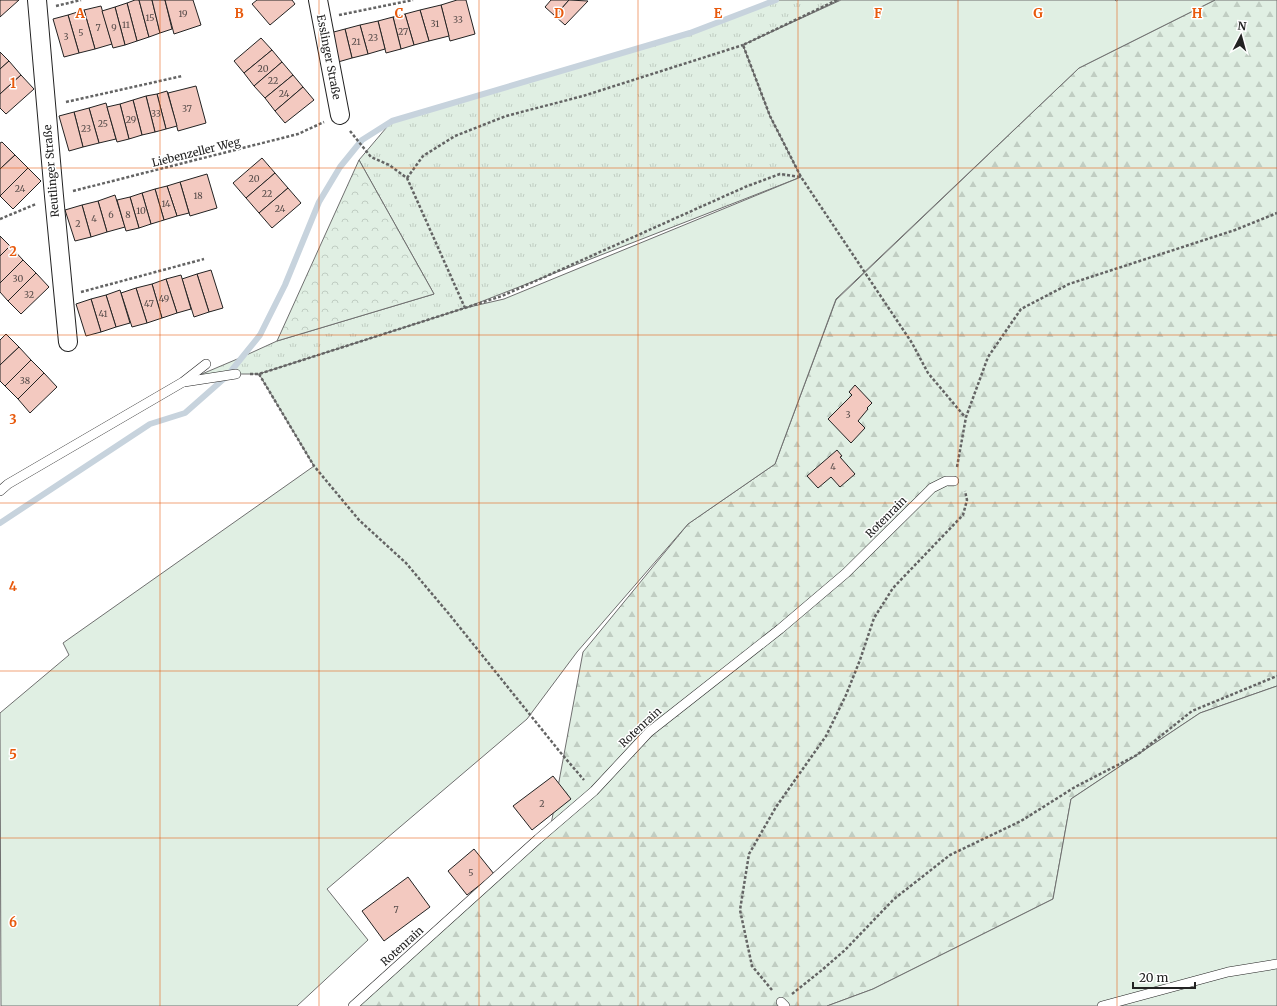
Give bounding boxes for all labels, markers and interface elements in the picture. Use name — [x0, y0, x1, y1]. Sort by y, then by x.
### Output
text: A — [74, 5, 85, 22]
text: B — [234, 5, 244, 22]
text: C — [395, 5, 404, 22]
text: D — [554, 5, 564, 22]
text: E — [714, 5, 723, 22]
text: F — [874, 5, 882, 22]
text: G — [1033, 5, 1043, 22]
text: H — [1192, 5, 1203, 22]
house number: 19 — [178, 8, 188, 19]
house number: 15 — [145, 12, 155, 23]
street label: Esslinger Straße — [314, 13, 344, 101]
house number: 33 — [453, 14, 463, 25]
north arrow — [1221, 16, 1261, 56]
house number: 31 — [431, 18, 439, 29]
house number: 11 — [122, 19, 130, 30]
text: N — [1237, 19, 1247, 34]
house number: 7 — [95, 22, 101, 33]
house number: 9 — [111, 22, 117, 33]
house number: 27 — [398, 26, 408, 37]
house number: 5 — [78, 27, 84, 38]
house number: 3 — [63, 31, 69, 42]
house number: 23 — [368, 32, 378, 43]
house number: 21 — [351, 36, 361, 47]
house number: 20 — [258, 63, 269, 74]
text: 1 — [10, 75, 16, 92]
house number: 22 — [268, 75, 278, 86]
house number: 24 — [279, 88, 290, 99]
house number: 37 — [182, 103, 192, 114]
house number: 33 — [151, 108, 161, 119]
house number: 29 — [126, 114, 136, 125]
house number: 25 — [98, 118, 108, 129]
house number: 23 — [81, 123, 91, 134]
street label: Reutlinger Straße — [40, 124, 62, 218]
street label: Liebenzeller Weg — [150, 134, 242, 170]
house number: 20 — [249, 173, 260, 184]
house number: 24 — [15, 183, 26, 194]
house number: 22 — [262, 188, 272, 199]
house number: 18 — [193, 190, 203, 201]
house number: 14 — [161, 198, 171, 209]
house number: 24 — [275, 203, 286, 214]
house number: 10 — [136, 205, 146, 216]
house number: 6 — [108, 209, 114, 220]
house number: 8 — [125, 209, 131, 220]
house number: 4 — [91, 213, 97, 224]
house number: 2 — [75, 218, 81, 229]
text: 2 — [9, 243, 17, 260]
house number: 30 — [13, 273, 24, 284]
house number: 32 — [24, 289, 34, 300]
house number: 49 — [159, 293, 169, 304]
house number: 47 — [144, 298, 154, 309]
house number: 41 — [99, 308, 107, 319]
house number: 38 — [20, 375, 30, 386]
house number: 3 — [845, 409, 851, 420]
text: 3 — [9, 411, 17, 428]
house number: 4 — [830, 461, 836, 472]
street label: Rotenrain — [862, 493, 910, 541]
text: 4 — [9, 578, 18, 595]
street label: Rotenrain — [616, 703, 665, 750]
text: 5 — [9, 746, 17, 763]
house number: 2 — [539, 798, 545, 809]
house number: 5 — [468, 867, 474, 878]
house number: 7 — [393, 904, 399, 915]
text: 6 — [9, 914, 17, 931]
street label: Rotenrain — [378, 923, 427, 969]
scale bar — [1133, 964, 1195, 990]
text: 20 m — [1139, 970, 1168, 985]

